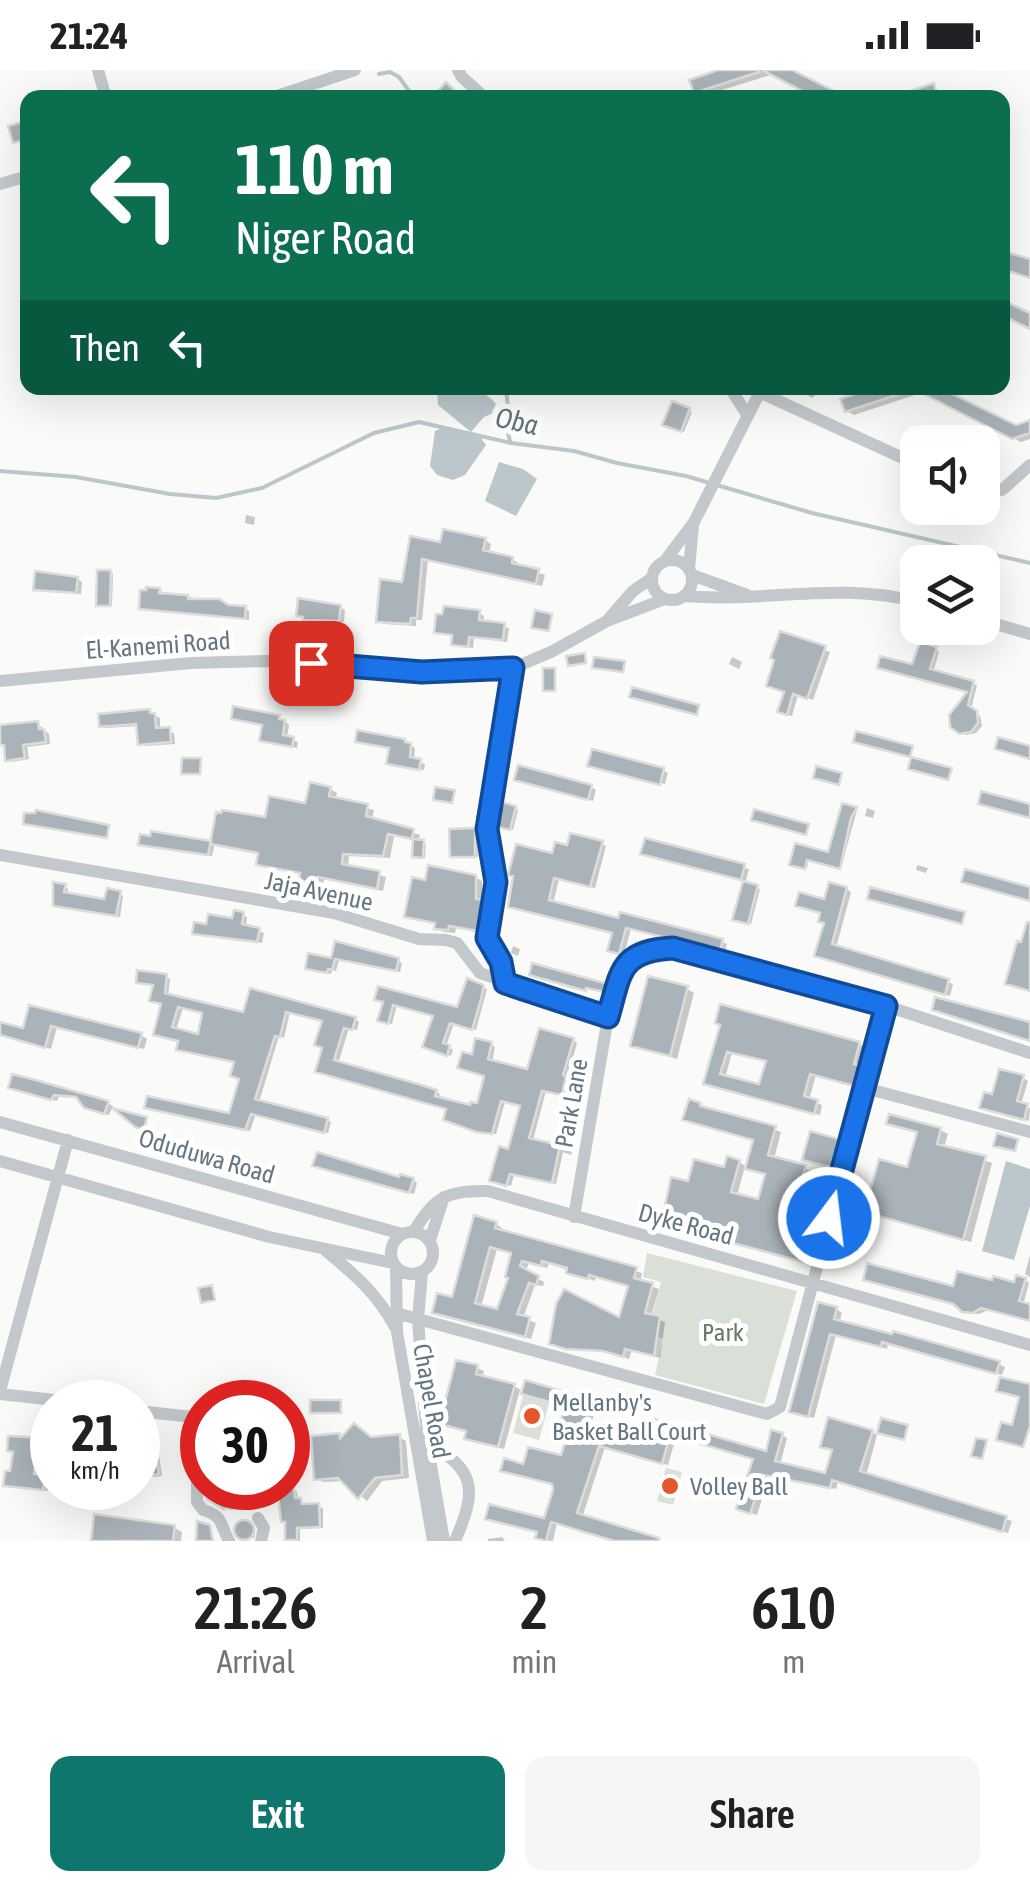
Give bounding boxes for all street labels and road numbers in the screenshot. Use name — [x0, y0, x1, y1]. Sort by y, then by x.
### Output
street label: El-Kanemi Road — [85, 626, 231, 664]
street label: Jaja Avenue — [262, 866, 376, 916]
street label: Park Lane — [549, 1056, 593, 1150]
street label: Oduduwa Road — [136, 1123, 278, 1189]
street label: Dyke Road — [635, 1198, 737, 1250]
street label: Chapel Road — [408, 1341, 456, 1461]

